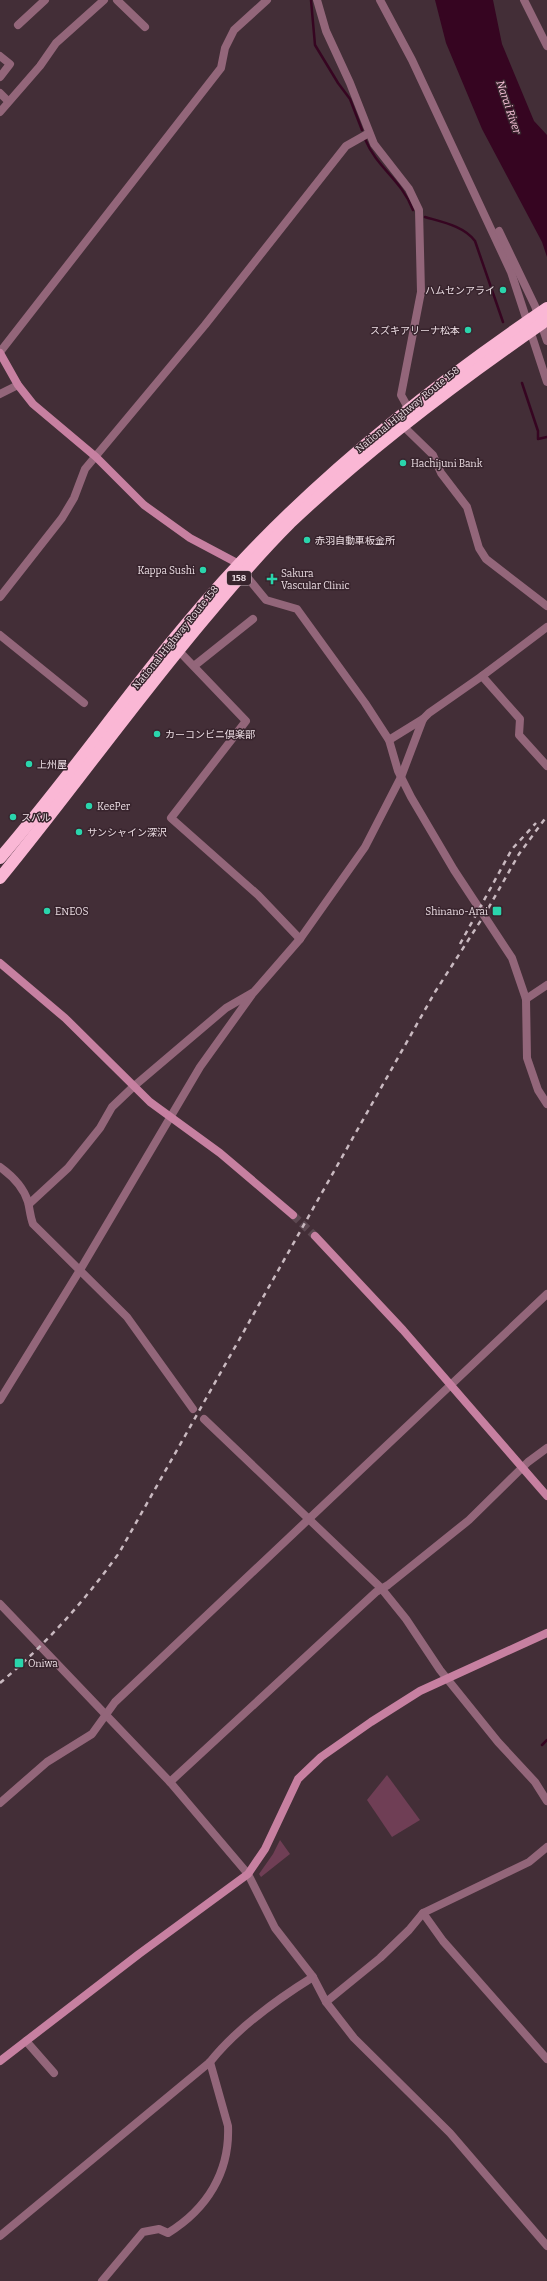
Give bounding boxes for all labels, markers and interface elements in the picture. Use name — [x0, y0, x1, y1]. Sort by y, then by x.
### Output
water label: Narai River — [493, 79, 524, 136]
place label: ハムセンアライ — [425, 285, 495, 297]
marker: ハムセンアライ — [498, 285, 508, 295]
place label: スズキアリーナ松本 — [370, 325, 460, 337]
marker: スズキアリーナ松本 — [463, 325, 473, 335]
street label: National Highway Route 158 — [354, 364, 462, 455]
marker: Hachijuni Bank — [398, 458, 408, 468]
place label: Hachijuni Bank — [411, 458, 483, 470]
marker: 赤羽自動車板金所 — [302, 535, 312, 545]
place label: 赤羽自動車板金所 — [315, 535, 395, 547]
place label: Kappa Sushi — [137, 565, 195, 577]
marker: Kappa Sushi — [198, 565, 208, 575]
place label: Sakura Vascular Clinic — [281, 568, 350, 592]
road number: 158 — [227, 571, 251, 585]
marker: Sakura Vascular Clinic — [266, 573, 278, 585]
street label: National Highway Route 158 — [130, 584, 221, 692]
marker: カーコンビニ倶楽部 — [152, 729, 162, 739]
place label: カーコンビニ倶楽部 — [165, 729, 255, 741]
marker: 上州屋 — [24, 759, 34, 769]
place label: 上州屋 — [37, 759, 67, 771]
marker: KeePer — [84, 801, 94, 811]
place label: KeePer — [97, 801, 131, 813]
marker: スバル — [8, 812, 18, 822]
place label: スバル — [21, 812, 51, 824]
marker: サンシャイン深沢 — [74, 827, 84, 837]
place label: サンシャイン深沢 — [87, 827, 167, 839]
marker: Shinano-Arai — [491, 905, 503, 917]
marker: ENEOS — [42, 906, 52, 916]
place label: ENEOS — [55, 906, 88, 918]
place label: Shinano-Arai — [425, 906, 488, 918]
marker: Oniwa — [13, 1657, 25, 1669]
place label: Oniwa — [28, 1658, 58, 1670]

